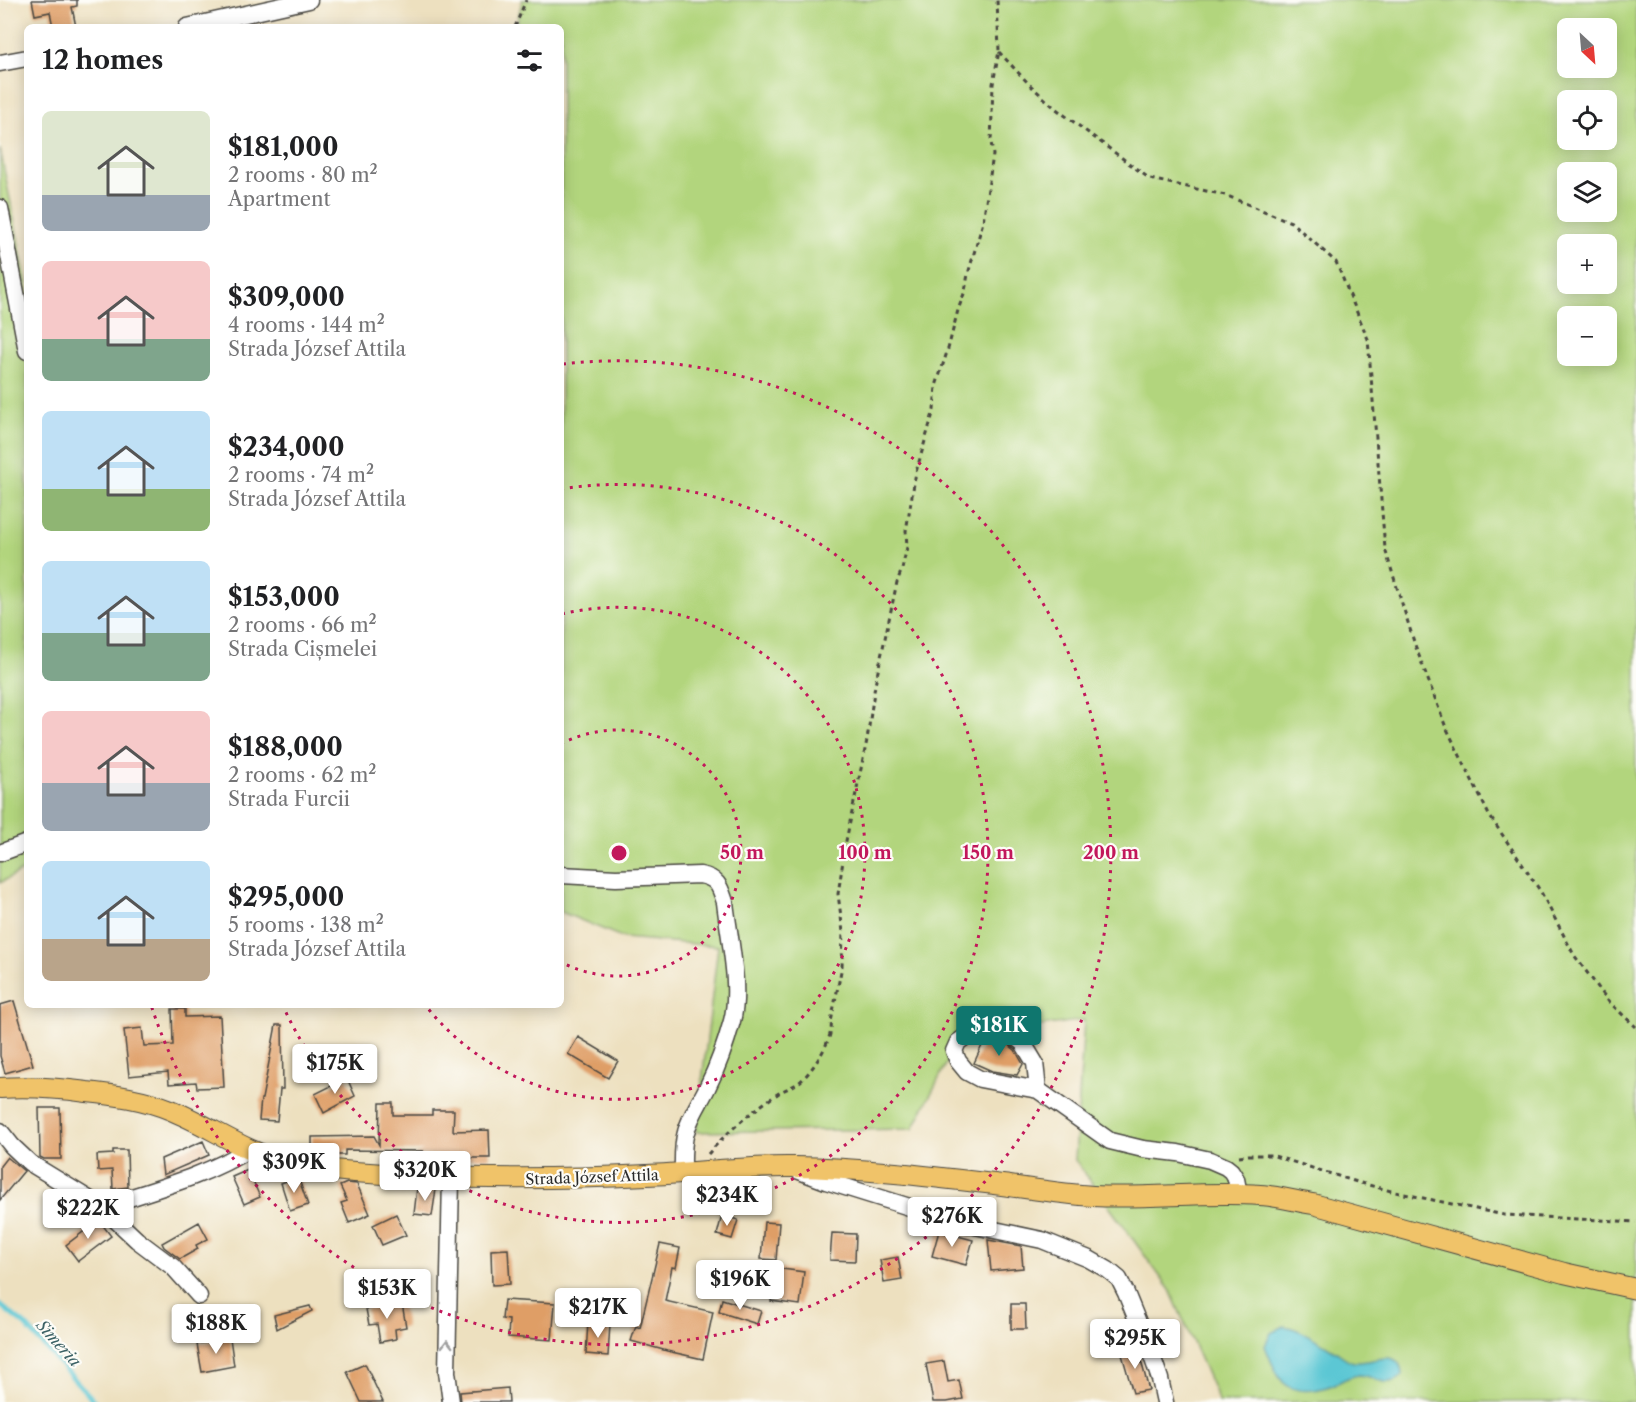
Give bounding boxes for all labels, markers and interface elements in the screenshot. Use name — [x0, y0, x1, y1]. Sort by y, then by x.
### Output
north arrow — [1557, 18, 1617, 78]
map controls — [1557, 18, 1617, 366]
text: 12 homes — [42, 44, 163, 76]
icon: filters — [513, 44, 546, 77]
button: locate — [1557, 90, 1617, 150]
text: $181,000 — [228, 131, 338, 163]
icon: home — [90, 135, 162, 207]
button: layers — [1557, 162, 1617, 222]
text: 2 rooms · 80 m² — [228, 163, 378, 187]
text: Apartment — [228, 187, 331, 211]
button: + — [1557, 234, 1617, 294]
text: $309,000 — [228, 281, 345, 313]
icon: home — [90, 285, 162, 357]
button: − — [1557, 306, 1617, 366]
text: 4 rooms · 144 m² — [228, 313, 385, 337]
text: Strada József Attila — [228, 337, 406, 361]
text: $234,000 — [228, 431, 345, 463]
icon: home — [90, 435, 162, 507]
text: 2 rooms · 74 m² — [228, 463, 374, 487]
text: Strada József Attila — [228, 487, 406, 511]
text: $153,000 — [228, 581, 340, 613]
icon: home — [90, 585, 162, 657]
text: 2 rooms · 66 m² — [228, 613, 377, 637]
text: Strada Cișmelei — [228, 637, 377, 661]
text: $188,000 — [228, 731, 343, 763]
icon: home — [90, 735, 162, 807]
text: 2 rooms · 62 m² — [228, 763, 376, 787]
text: Strada Furcii — [228, 787, 350, 811]
text: 50 m — [720, 842, 764, 864]
text: 100 m — [838, 842, 892, 864]
text: 150 m — [962, 842, 1014, 864]
text: 200 m — [1083, 842, 1139, 864]
centre of rings — [609, 843, 629, 863]
text: $295,000 — [228, 881, 344, 913]
icon: home — [90, 885, 162, 957]
text: 5 rooms · 138 m² — [228, 913, 384, 937]
text: Strada József Attila — [228, 937, 406, 961]
pin: $181K — [957, 1006, 1041, 1057]
text: $181K — [970, 1013, 1028, 1037]
pin: $175K — [293, 1044, 377, 1095]
text: $175K — [306, 1051, 364, 1075]
pin: $309K — [252, 1143, 336, 1194]
text: $309K — [262, 1150, 326, 1174]
pin: $320K — [383, 1151, 467, 1202]
text: $320K — [394, 1158, 457, 1182]
street label: Strada József Attila — [525, 1165, 659, 1189]
pin: $234K — [685, 1176, 769, 1227]
text: $234K — [696, 1183, 758, 1207]
pin: $222K — [46, 1189, 130, 1240]
text: $222K — [57, 1196, 119, 1220]
pin: $276K — [910, 1197, 994, 1248]
text: $276K — [922, 1204, 982, 1228]
pin: $196K — [698, 1260, 782, 1311]
text: $196K — [710, 1267, 770, 1291]
pin: $153K — [345, 1269, 429, 1320]
text: $153K — [358, 1276, 416, 1300]
pin: $217K — [556, 1288, 640, 1339]
text: $217K — [569, 1295, 627, 1319]
pin: $188K — [174, 1304, 258, 1355]
text: $188K — [186, 1311, 246, 1335]
water label: Simeria — [32, 1314, 86, 1371]
pin: $295K — [1093, 1319, 1177, 1370]
text: $295K — [1104, 1326, 1166, 1350]
one-way arrow — [441, 1339, 454, 1348]

